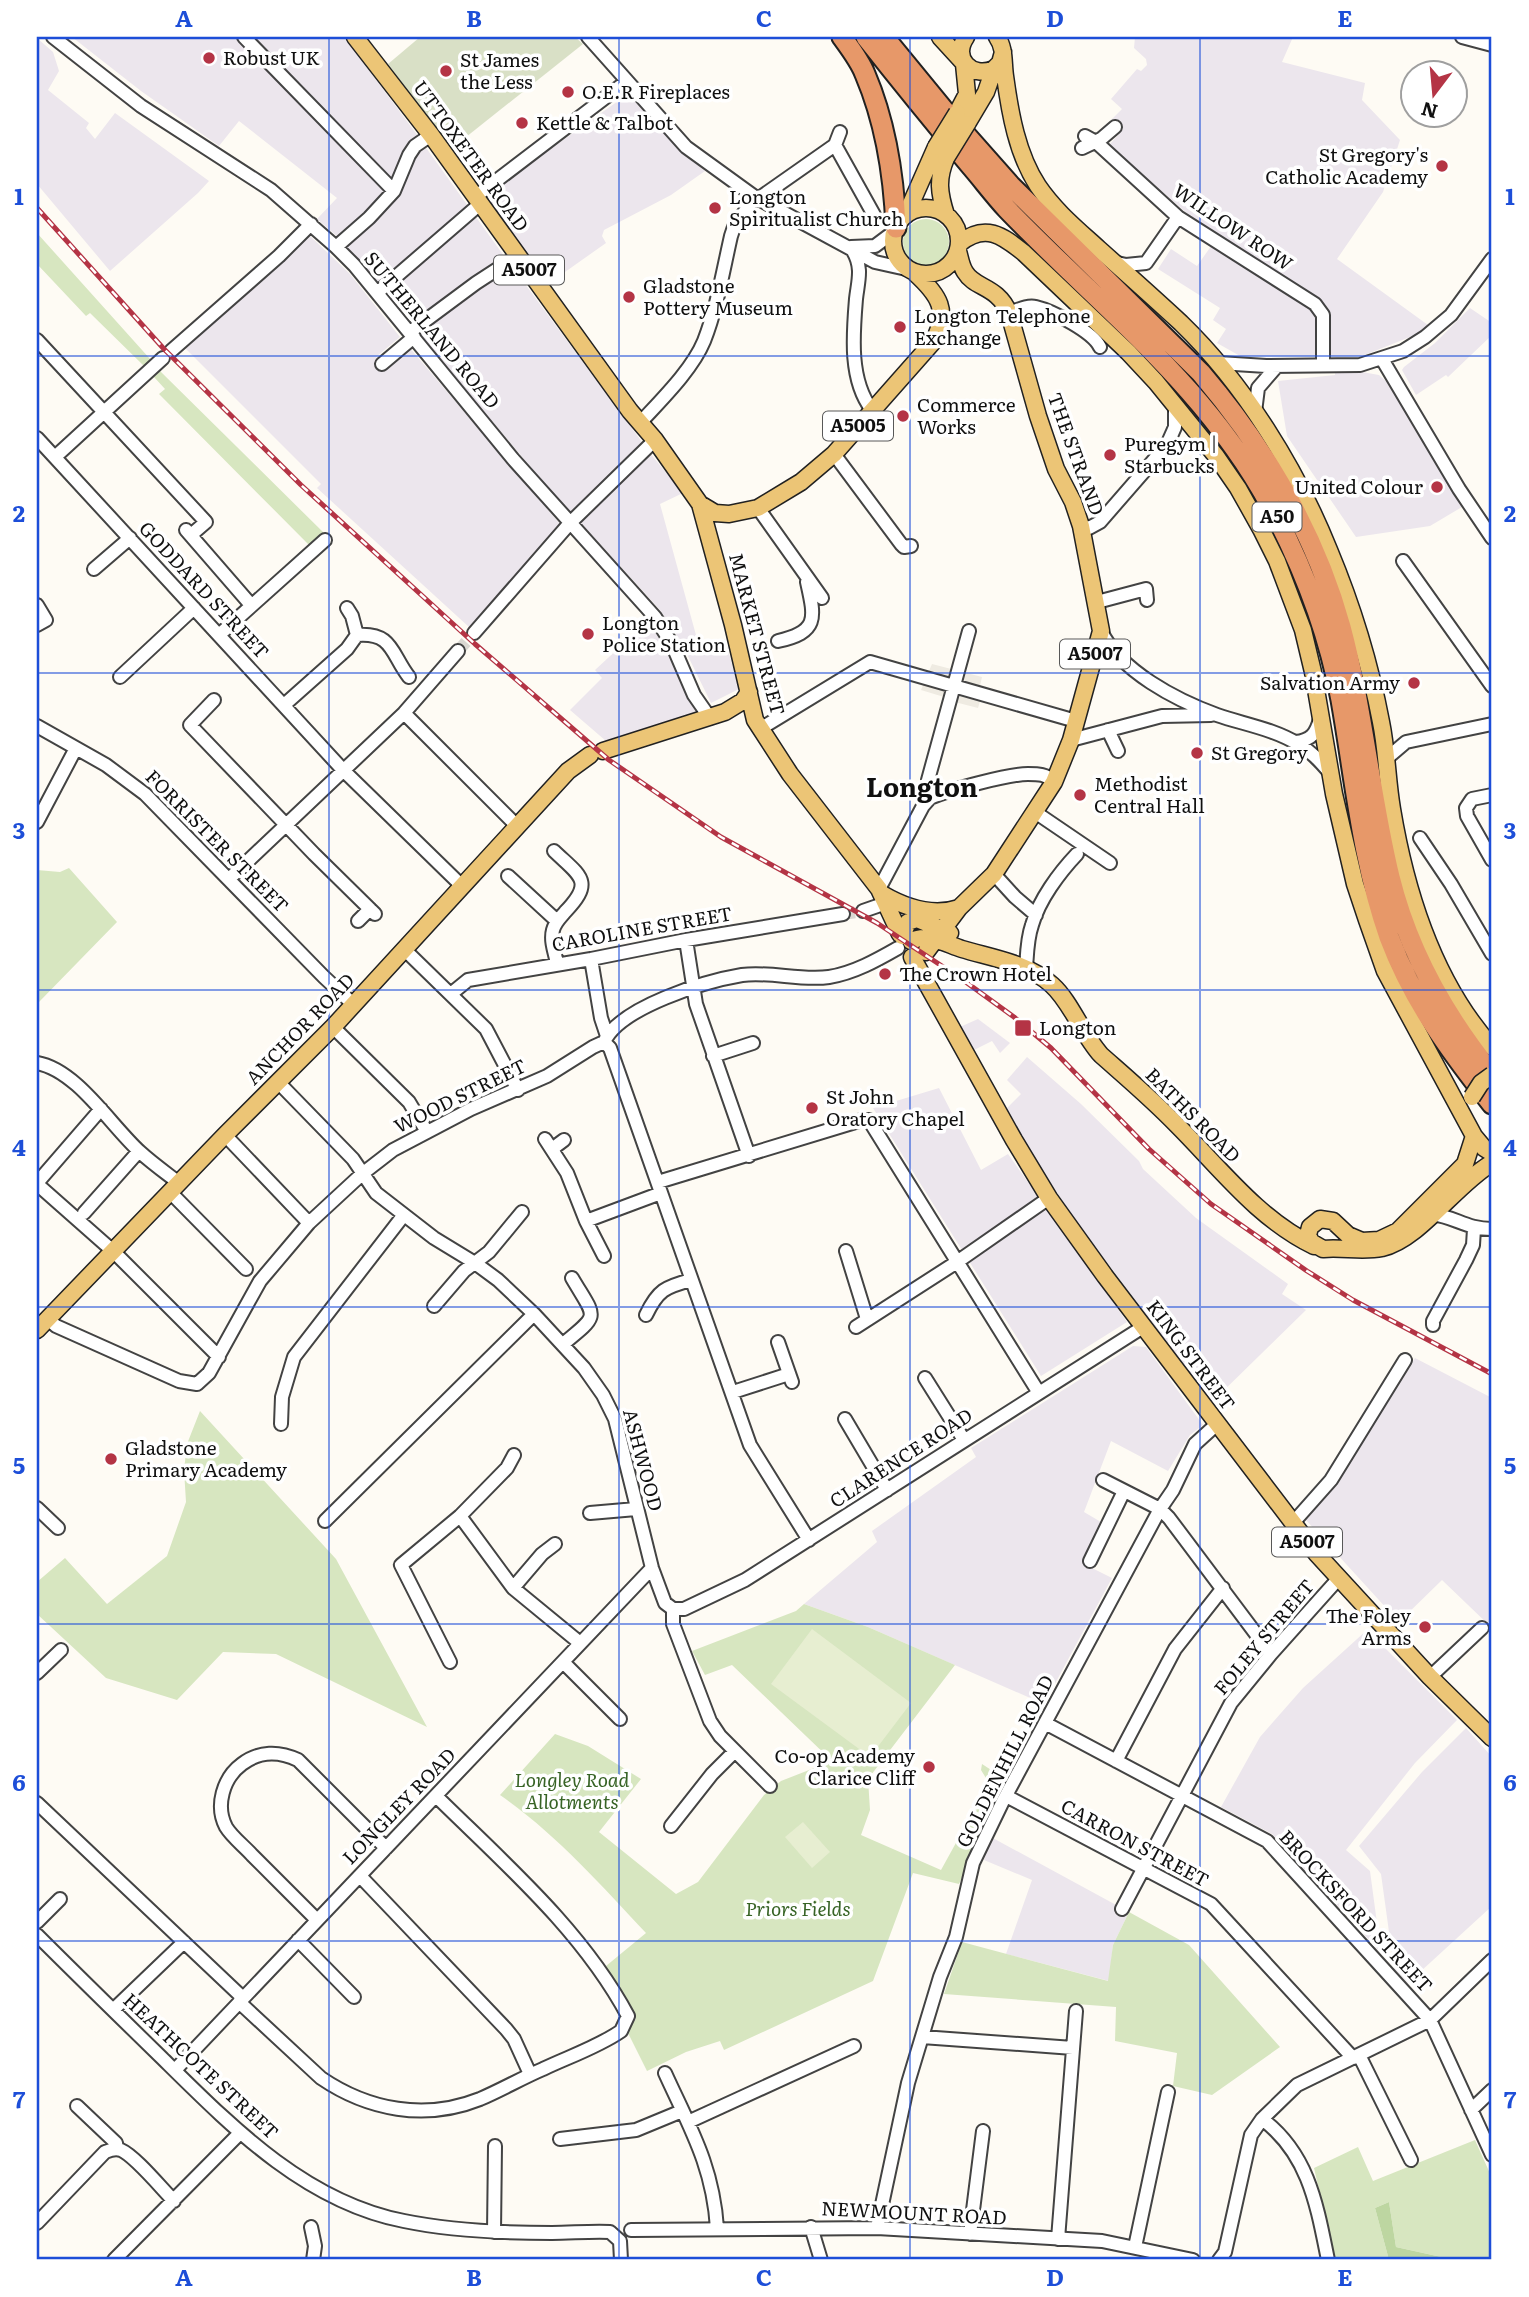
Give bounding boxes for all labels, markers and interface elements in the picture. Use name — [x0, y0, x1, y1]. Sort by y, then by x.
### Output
text: A — [175, 0, 193, 34]
text: B — [466, 0, 482, 34]
text: C — [756, 0, 772, 34]
text: D — [1046, 0, 1064, 34]
text: E — [1337, 0, 1353, 34]
place label: Robust UK — [223, 43, 320, 71]
place label: St James the Less — [460, 45, 539, 95]
marker: Robust UK — [201, 50, 217, 66]
north arrow — [1400, 60, 1470, 130]
marker: St James the Less — [438, 63, 454, 79]
street label: UTTOXETER ROAD — [407, 74, 536, 237]
place label: O.E.R Fireplaces — [582, 77, 730, 105]
marker: O.E.R Fireplaces — [560, 84, 576, 100]
text: N — [1417, 96, 1441, 127]
place label: Kettle & Talbot — [536, 108, 674, 136]
marker: Kettle & Talbot — [514, 115, 530, 131]
place label: St Gregory's Catholic Academy — [1265, 140, 1428, 190]
marker: St Gregory's Catholic Academy — [1434, 158, 1450, 174]
street label: WILLOW ROW — [1168, 176, 1299, 277]
text: 1 — [14, 178, 24, 212]
text: 1 — [1505, 178, 1515, 212]
place label: Longton Spiritualist Church — [729, 182, 903, 232]
marker: Longton Spiritualist Church — [707, 200, 723, 216]
street label: SUTHERLAND ROAD — [358, 245, 507, 414]
road number: A5007 — [494, 256, 564, 284]
place label: Gladstone Pottery Museum — [643, 271, 793, 321]
marker: Gladstone Pottery Museum — [621, 289, 637, 305]
place label: Longton Telephone Exchange — [914, 301, 1091, 351]
marker: Longton Telephone Exchange — [892, 319, 908, 335]
street label: THE STRAND — [1042, 388, 1112, 519]
place label: Commerce Works — [917, 390, 1016, 440]
marker: Commerce Works — [895, 408, 911, 424]
road number: A5005 — [823, 412, 893, 440]
place label: Puregym | Starbucks — [1124, 429, 1218, 479]
marker: Puregym | Starbucks — [1102, 447, 1118, 463]
place label: United Colour — [1294, 472, 1423, 500]
marker: United Colour — [1429, 479, 1445, 495]
text: 2 — [13, 495, 25, 529]
text: 2 — [1504, 495, 1516, 529]
road number: A50 — [1252, 503, 1302, 532]
street label: GODDARD STREET — [133, 514, 276, 664]
street label: MARKET STREET — [723, 550, 793, 718]
place label: Longton Police Station — [602, 608, 726, 658]
marker: Longton Police Station — [580, 626, 596, 642]
road number: A5007 — [1060, 640, 1130, 668]
place label: Salvation Army — [1260, 668, 1400, 696]
marker: Salvation Army — [1406, 675, 1422, 691]
place label: St Gregory — [1211, 738, 1308, 766]
marker: St Gregory — [1189, 745, 1205, 761]
street label: FORRISTER STREET — [140, 762, 296, 918]
district label: Longton — [866, 766, 978, 805]
place label: Methodist Central Hall — [1094, 769, 1205, 819]
marker: Methodist Central Hall — [1072, 787, 1088, 803]
text: 3 — [13, 812, 25, 846]
text: 3 — [1504, 812, 1516, 846]
street label: CAROLINE STREET — [550, 898, 734, 958]
place label: The Crown Hotel — [899, 959, 1052, 987]
street label: ANCHOR ROAD — [239, 966, 360, 1091]
marker: The Crown Hotel — [877, 966, 893, 982]
place label: Longton — [1039, 1013, 1116, 1041]
marker: Longton — [1013, 1018, 1033, 1038]
street label: WOOD STREET — [389, 1051, 530, 1139]
street label: BATHS ROAD — [1140, 1060, 1248, 1168]
place label: St John Oratory Chapel — [826, 1082, 965, 1132]
marker: St John Oratory Chapel — [804, 1100, 820, 1116]
text: 4 — [12, 1129, 26, 1163]
text: 4 — [1503, 1129, 1517, 1163]
street label: KING STREET — [1141, 1293, 1243, 1416]
street label: CLARENCE ROAD — [824, 1400, 977, 1514]
street label: ASHWOOD — [617, 1405, 671, 1514]
place label: Gladstone Primary Academy — [125, 1433, 287, 1483]
text: 5 — [13, 1447, 25, 1481]
text: 5 — [1504, 1447, 1516, 1481]
marker: Gladstone Primary Academy — [103, 1451, 119, 1467]
road number: A5007 — [1272, 1527, 1342, 1556]
street label: FOLEY STREET — [1206, 1572, 1320, 1700]
place label: The Foley Arms — [1326, 1601, 1411, 1651]
marker: The Foley Arms — [1417, 1619, 1433, 1635]
street label: GOLDENHILL ROAD — [948, 1669, 1060, 1852]
street label: LONGLEY ROAD — [335, 1741, 461, 1870]
place label: Co-op Academy Clarice Cliff — [774, 1741, 916, 1791]
marker: Co-op Academy Clarice Cliff — [921, 1759, 937, 1775]
text: 6 — [12, 1764, 26, 1798]
text: 6 — [1503, 1764, 1517, 1798]
park label: Longley Road Allotments — [515, 1765, 630, 1815]
street label: CARRON STREET — [1056, 1791, 1215, 1893]
street label: BROCKSFORD STREET — [1274, 1823, 1440, 1998]
park label: Priors Fields — [745, 1894, 851, 1922]
street label: HEATHCOTE STREET — [118, 1986, 286, 2145]
text: 7 — [13, 2081, 26, 2115]
text: 7 — [1504, 2081, 1517, 2115]
street label: NEWMOUNT ROAD — [821, 2193, 1007, 2231]
text: A — [175, 2259, 193, 2293]
text: B — [466, 2259, 482, 2293]
text: C — [756, 2259, 772, 2293]
text: D — [1046, 2259, 1064, 2293]
text: E — [1337, 2259, 1353, 2293]

